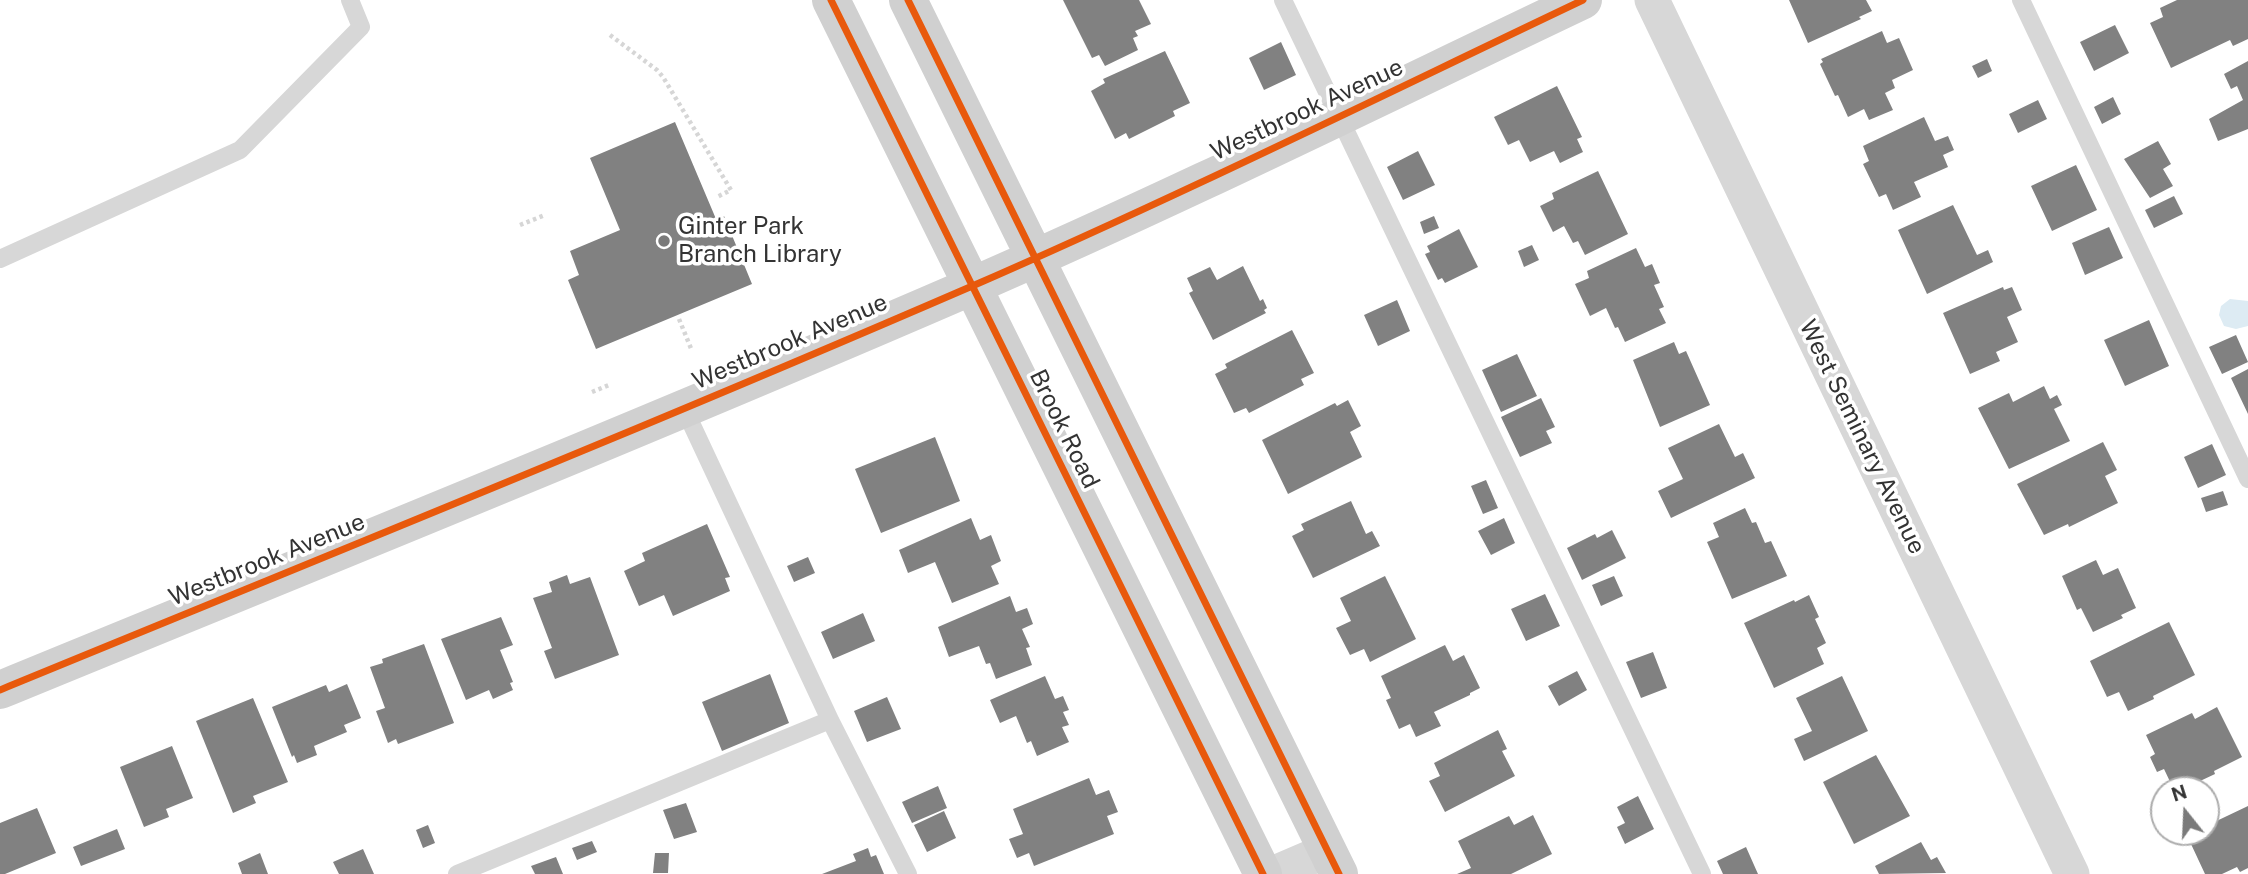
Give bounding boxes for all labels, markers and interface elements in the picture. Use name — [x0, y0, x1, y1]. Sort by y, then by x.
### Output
street label: Westbrook Avenue — [1206, 53, 1408, 167]
place label: Ginter Park Branch Library — [678, 213, 842, 269]
marker: Ginter Park Branch Library — [656, 233, 672, 249]
street label: Westbrook Avenue — [688, 288, 892, 396]
street label: West Seminary Avenue — [1793, 315, 1931, 559]
street label: Brook Road — [1023, 365, 1105, 493]
street label: Westbrook Avenue — [165, 508, 369, 612]
north arrow — [2150, 776, 2220, 846]
text: N — [2169, 780, 2190, 806]

